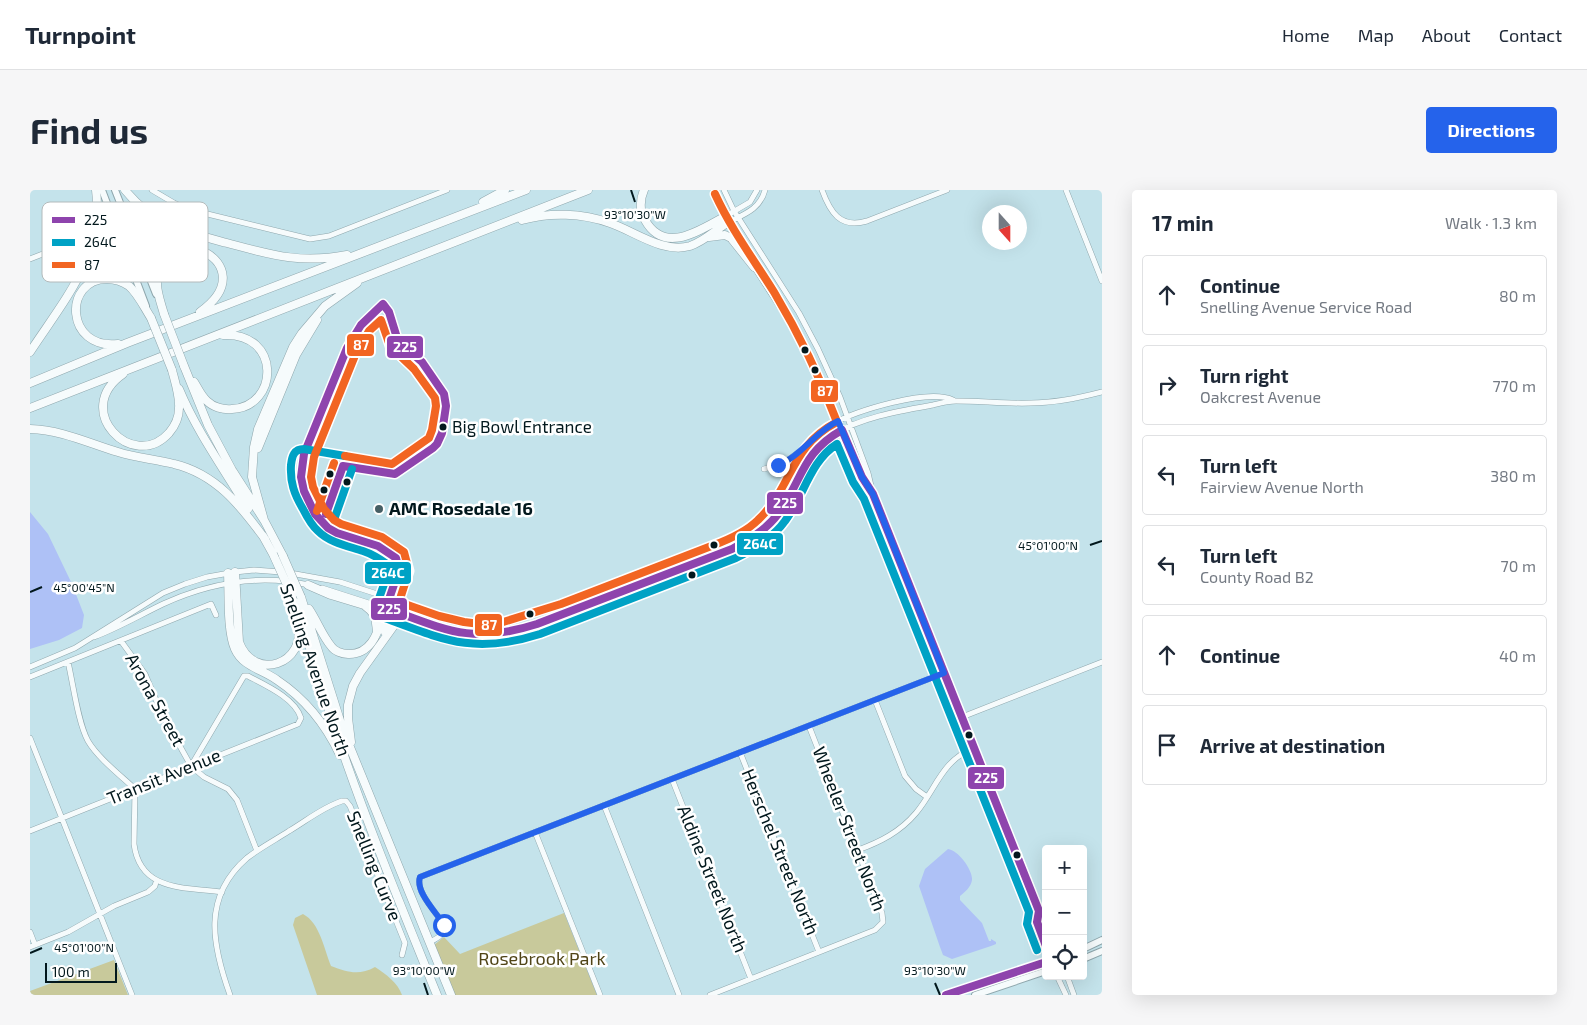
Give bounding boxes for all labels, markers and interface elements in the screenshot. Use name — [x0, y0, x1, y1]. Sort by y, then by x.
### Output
text: Turnpoint — [25, 20, 136, 49]
text: Home — [1282, 24, 1330, 46]
text: Map — [1358, 24, 1394, 46]
text: About — [1422, 24, 1471, 46]
text: Contact — [1499, 24, 1562, 46]
button: Directions — [1426, 107, 1557, 153]
text: Find us — [30, 109, 148, 151]
legend — [42, 202, 208, 282]
north arrow — [982, 205, 1027, 250]
text: 93°10'30"W — [604, 207, 666, 221]
text: 17 min — [1152, 210, 1214, 235]
text: 225 — [84, 211, 107, 228]
text: Walk · 1.3 km — [1445, 213, 1537, 232]
text: 264C — [84, 233, 116, 250]
text: 87 — [84, 256, 100, 273]
text: Continue — [1200, 274, 1280, 297]
icon: ahead — [1153, 281, 1181, 309]
text: 80 m — [1499, 286, 1536, 305]
text: Snelling Avenue Service Road — [1200, 297, 1412, 316]
line badge: 87 — [346, 333, 375, 357]
line badge: 225 — [386, 335, 424, 359]
text: 87 — [353, 336, 370, 353]
text: 225 — [393, 338, 417, 355]
unlabelled marker — [800, 345, 810, 355]
text: Turn right — [1200, 364, 1288, 387]
unlabelled marker — [810, 365, 820, 375]
icon: right — [1153, 371, 1181, 399]
text: 770 m — [1492, 376, 1536, 395]
line badge: 87 — [810, 379, 839, 403]
text: 87 — [817, 382, 834, 399]
text: Oakcrest Avenue — [1200, 387, 1321, 406]
place label: Big Bowl Entrance — [452, 416, 592, 437]
marker: Big Bowl Entrance — [438, 422, 448, 432]
route end — [767, 454, 790, 477]
text: Turn left — [1200, 454, 1277, 477]
icon: left — [1153, 461, 1181, 489]
text: 380 m — [1490, 466, 1536, 485]
unlabelled marker — [325, 469, 335, 479]
unlabelled marker — [342, 477, 352, 487]
text: Fairview Avenue North — [1200, 477, 1364, 496]
unlabelled marker — [319, 485, 329, 495]
line badge: 225 — [766, 491, 804, 515]
text: 225 — [773, 494, 797, 511]
place label: AMC Rosedale 16 — [389, 497, 533, 519]
marker: AMC Rosedale 16 — [373, 503, 385, 515]
line badge: 264C — [736, 532, 784, 556]
text: 264C — [743, 535, 777, 552]
text: 45°01'00"N — [1018, 538, 1078, 552]
unlabelled marker — [709, 540, 719, 550]
text: Turn left — [1200, 544, 1277, 567]
icon: left — [1153, 551, 1181, 579]
text: 70 m — [1501, 556, 1536, 575]
line badge: 264C — [364, 561, 412, 585]
text: 264C — [371, 564, 405, 581]
text: County Road B2 — [1200, 567, 1314, 586]
unlabelled marker — [687, 570, 697, 580]
text: 45°00'45"N — [53, 580, 115, 594]
street label: Snelling Avenue North — [276, 580, 356, 759]
line badge: 225 — [370, 597, 408, 621]
text: 225 — [377, 600, 401, 617]
unlabelled marker — [525, 609, 535, 619]
line badge: 87 — [474, 613, 503, 637]
text: 87 — [481, 616, 498, 633]
icon: ahead — [1153, 641, 1181, 669]
text: Continue — [1200, 644, 1280, 667]
text: 40 m — [1499, 646, 1536, 665]
street label: Arona Street — [121, 649, 190, 750]
unlabelled marker — [964, 730, 974, 740]
icon: arrive — [1153, 731, 1181, 759]
text: Arrive at destination — [1200, 734, 1385, 757]
street label: Transit Avenue — [104, 743, 224, 809]
street label: Wheeler Street North — [808, 743, 891, 914]
street label: Herschel Street North — [738, 765, 824, 938]
line badge: 225 — [967, 766, 1005, 790]
text: 225 — [974, 769, 998, 786]
street label: Aldine Street North — [673, 802, 753, 956]
street label: Snelling Curve — [343, 807, 407, 924]
map controls — [1042, 845, 1087, 980]
button: + — [1042, 845, 1087, 890]
unlabelled marker — [1012, 850, 1022, 860]
button: − — [1042, 890, 1087, 935]
route start — [433, 914, 456, 937]
button: locate — [1042, 935, 1087, 980]
text: 45°01'00"N — [54, 940, 114, 954]
park label: Rosebrook Park — [478, 947, 606, 969]
scale bar — [45, 960, 118, 983]
text: 100 m — [52, 963, 90, 980]
text: 93°10'00"W — [393, 963, 455, 977]
text: 93°10'30"W — [904, 963, 966, 977]

